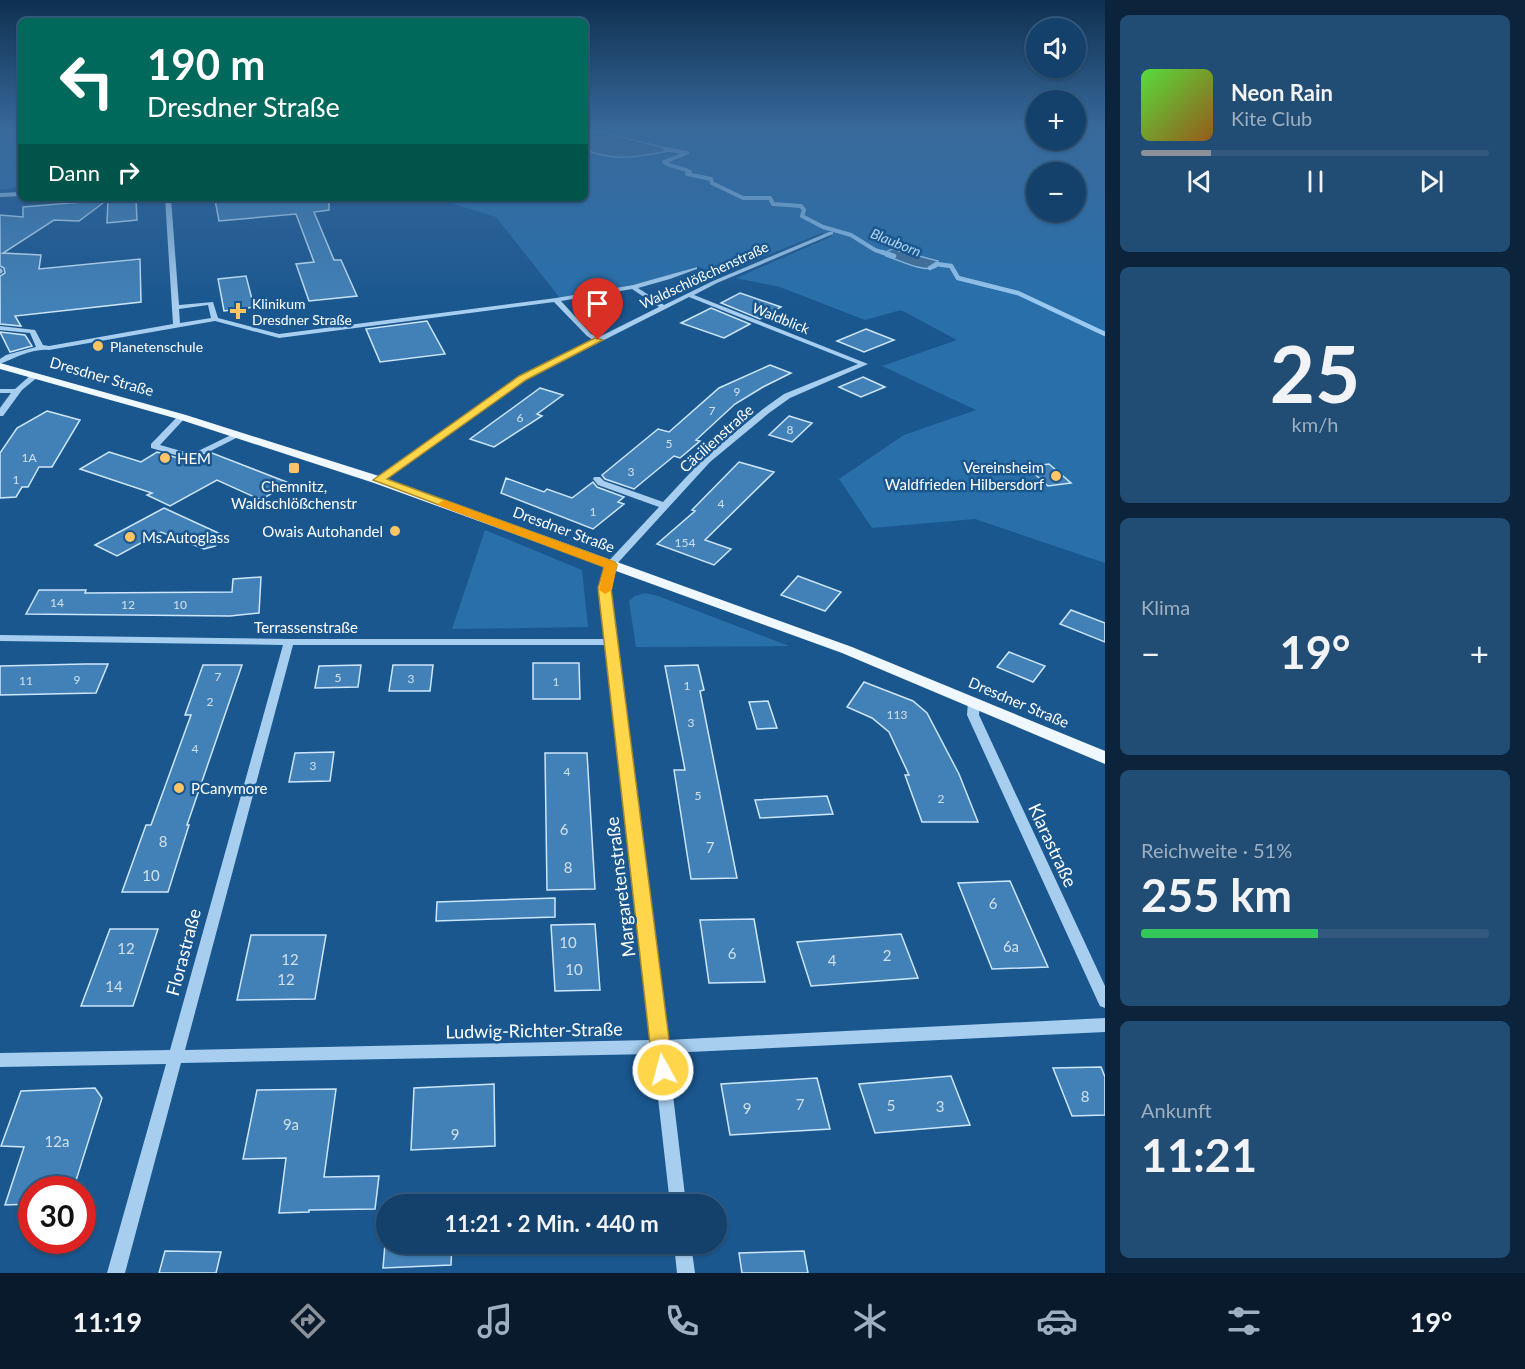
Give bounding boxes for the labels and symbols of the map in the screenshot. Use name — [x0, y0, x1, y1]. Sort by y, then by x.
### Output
water label: Blauborn — [868, 224, 924, 260]
street label: Waldschlößchenstraße — [637, 238, 771, 312]
pin — [572, 278, 623, 340]
place label: Klinikum Dresdner Straße — [252, 295, 352, 328]
street label: Waldblick — [750, 299, 813, 337]
marker: Klinikum Dresdner Straße — [229, 302, 247, 320]
place label: Planetenschule — [110, 338, 203, 355]
marker: Planetenschule — [91, 339, 105, 353]
street label: Dresdner Straße — [48, 353, 156, 399]
house number: 9 — [734, 384, 741, 399]
street label: Cäcilienstraße — [675, 400, 757, 476]
house number: 7 — [709, 403, 716, 418]
house number: 6 — [517, 410, 524, 425]
house number: 8 — [787, 422, 794, 437]
house number: 5 — [666, 436, 673, 451]
place label: HEM — [177, 449, 211, 467]
house number: 1A — [21, 450, 37, 465]
marker: HEM — [158, 451, 172, 465]
place label: Vereinsheim Waldfrieden Hilbersdorf — [885, 458, 1045, 493]
marker: Chemnitz, Waldschlößchenstr — [287, 461, 301, 475]
house number: 3 — [628, 464, 635, 479]
marker: Vereinsheim Waldfrieden Hilbersdorf — [1049, 469, 1063, 483]
house number: 1 — [13, 472, 20, 487]
place label: Chemnitz, Waldschlößchenstr — [231, 477, 358, 512]
house number: 4 — [718, 496, 725, 511]
street label: Dresdner Straße — [511, 502, 617, 556]
house number: 1 — [590, 504, 597, 519]
place label: Owais Autohandel — [262, 522, 383, 540]
marker: Owais Autohandel — [388, 524, 402, 538]
place label: Ms.Autoglass — [142, 528, 230, 546]
marker: Ms.Autoglass — [123, 530, 137, 544]
house number: 154 — [675, 535, 695, 550]
house number: 14 — [50, 595, 64, 610]
house number: 12 — [121, 597, 135, 612]
house number: 10 — [173, 597, 187, 612]
street label: Terrassenstraße — [254, 618, 358, 636]
house number: 7 — [215, 669, 222, 684]
house number: 5 — [335, 670, 342, 685]
house number: 3 — [408, 671, 415, 686]
house number: 9 — [74, 672, 81, 687]
house number: 11 — [19, 673, 33, 688]
street label: Dresdner Straße — [966, 673, 1072, 731]
house number: 1 — [553, 674, 560, 689]
house number: 1 — [684, 678, 691, 693]
house number: 2 — [207, 694, 214, 709]
house number: 113 — [887, 707, 907, 722]
house number: 3 — [688, 715, 695, 730]
house number: 4 — [192, 741, 199, 756]
house number: 3 — [310, 758, 317, 773]
house number: 4 — [564, 764, 571, 779]
place label: PCanymore — [191, 779, 267, 797]
marker: PCanymore — [172, 781, 186, 795]
house number: 5 — [695, 788, 702, 803]
house number: 2 — [938, 791, 945, 806]
street label: Klarastraße — [1024, 800, 1082, 890]
street label: Margaretenstraße — [600, 816, 640, 958]
house number: 6 — [560, 820, 569, 838]
house number: 8 — [159, 832, 167, 850]
house number: 7 — [706, 838, 715, 856]
house number: 8 — [564, 858, 572, 876]
house number: 10 — [142, 866, 160, 884]
house number: 6 — [989, 894, 998, 912]
street label: Florastraße — [161, 906, 205, 998]
house number: 10 — [559, 933, 577, 951]
house number: 6a — [1003, 937, 1019, 955]
house number: 12 — [117, 939, 135, 957]
house number: 6 — [728, 944, 737, 962]
house number: 2 — [883, 946, 891, 964]
house number: 12 — [281, 950, 299, 968]
house number: 4 — [828, 951, 837, 969]
house number: 10 — [565, 960, 583, 978]
house number: 12 — [277, 970, 295, 988]
house number: 14 — [105, 977, 123, 995]
street label: Ludwig-Richter-Straße — [445, 1017, 623, 1043]
position arrow — [631, 1038, 695, 1102]
house number: 8 — [1081, 1087, 1089, 1105]
house number: 7 — [796, 1095, 805, 1113]
house number: 5 — [887, 1096, 895, 1114]
house number: 3 — [936, 1097, 944, 1115]
house number: 9 — [743, 1099, 751, 1117]
house number: 9a — [283, 1115, 299, 1133]
house number: 9 — [451, 1125, 459, 1143]
house number: 12a — [45, 1132, 69, 1150]
speed limit sign: 30 — [18, 1176, 96, 1254]

